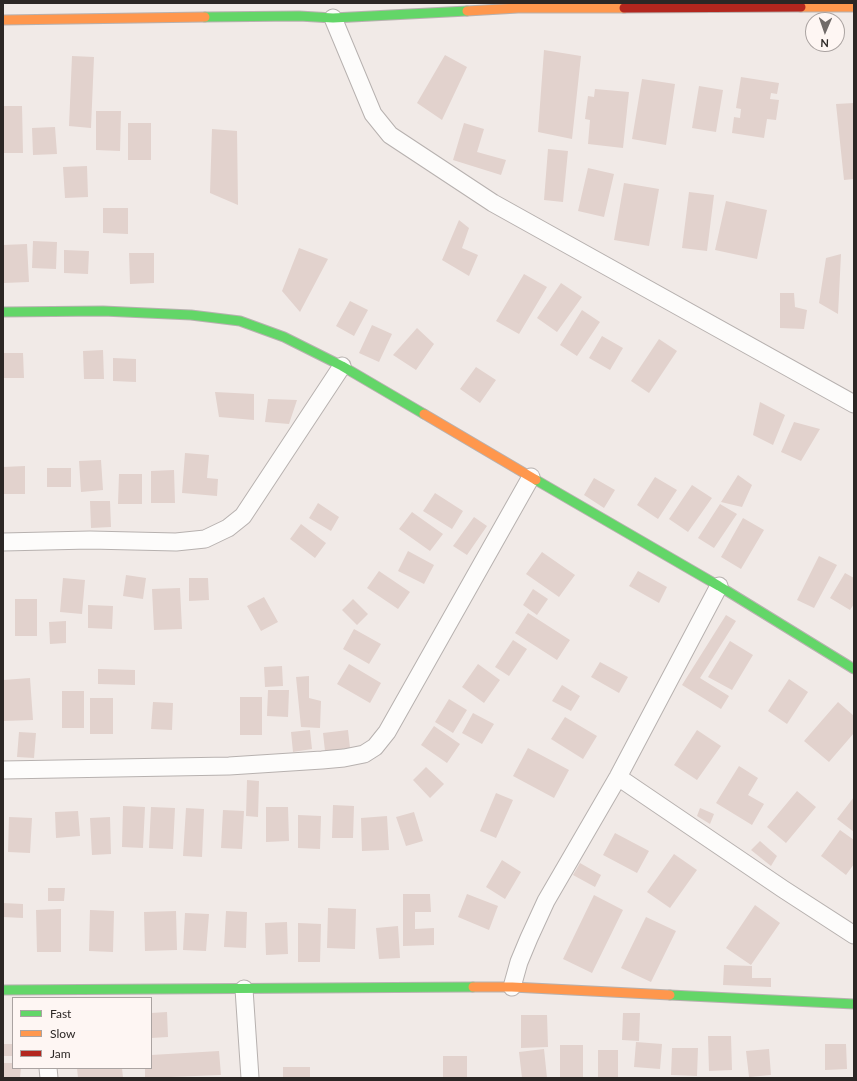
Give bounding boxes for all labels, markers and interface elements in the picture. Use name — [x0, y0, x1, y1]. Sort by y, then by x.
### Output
north arrow — [805, 12, 845, 52]
text: N — [820, 37, 829, 50]
legend — [12, 997, 152, 1069]
text: Fast — [50, 1006, 71, 1021]
text: Slow — [50, 1026, 75, 1041]
text: Jam — [50, 1046, 71, 1061]

